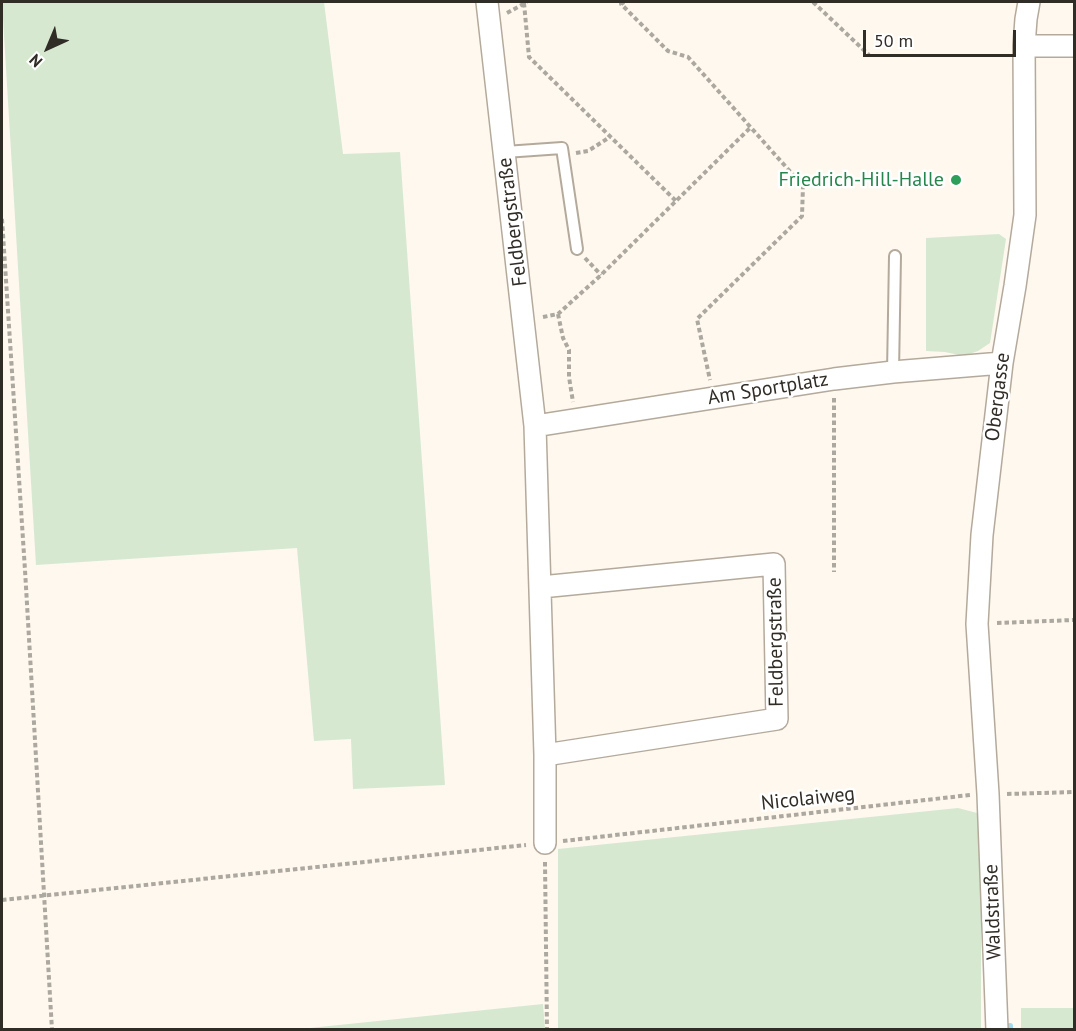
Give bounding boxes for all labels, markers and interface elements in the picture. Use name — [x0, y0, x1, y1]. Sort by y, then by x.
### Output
north arrow — [18, 18, 78, 78]
scale bar — [866, 18, 1019, 56]
text: 50 m — [874, 29, 913, 52]
text: N — [25, 50, 46, 72]
street label: Feldbergstraße — [493, 156, 533, 288]
place label: Friedrich-Hill-Halle — [778, 168, 944, 192]
marker: Friedrich-Hill-Halle — [949, 173, 963, 187]
street label: Obergasse — [981, 351, 1015, 443]
street label: Am Sportplatz — [706, 368, 830, 410]
street label: Feldbergstraße — [763, 577, 789, 707]
street label: Nicolaiweg — [760, 782, 856, 816]
street label: Waldstraße — [979, 864, 1007, 960]

